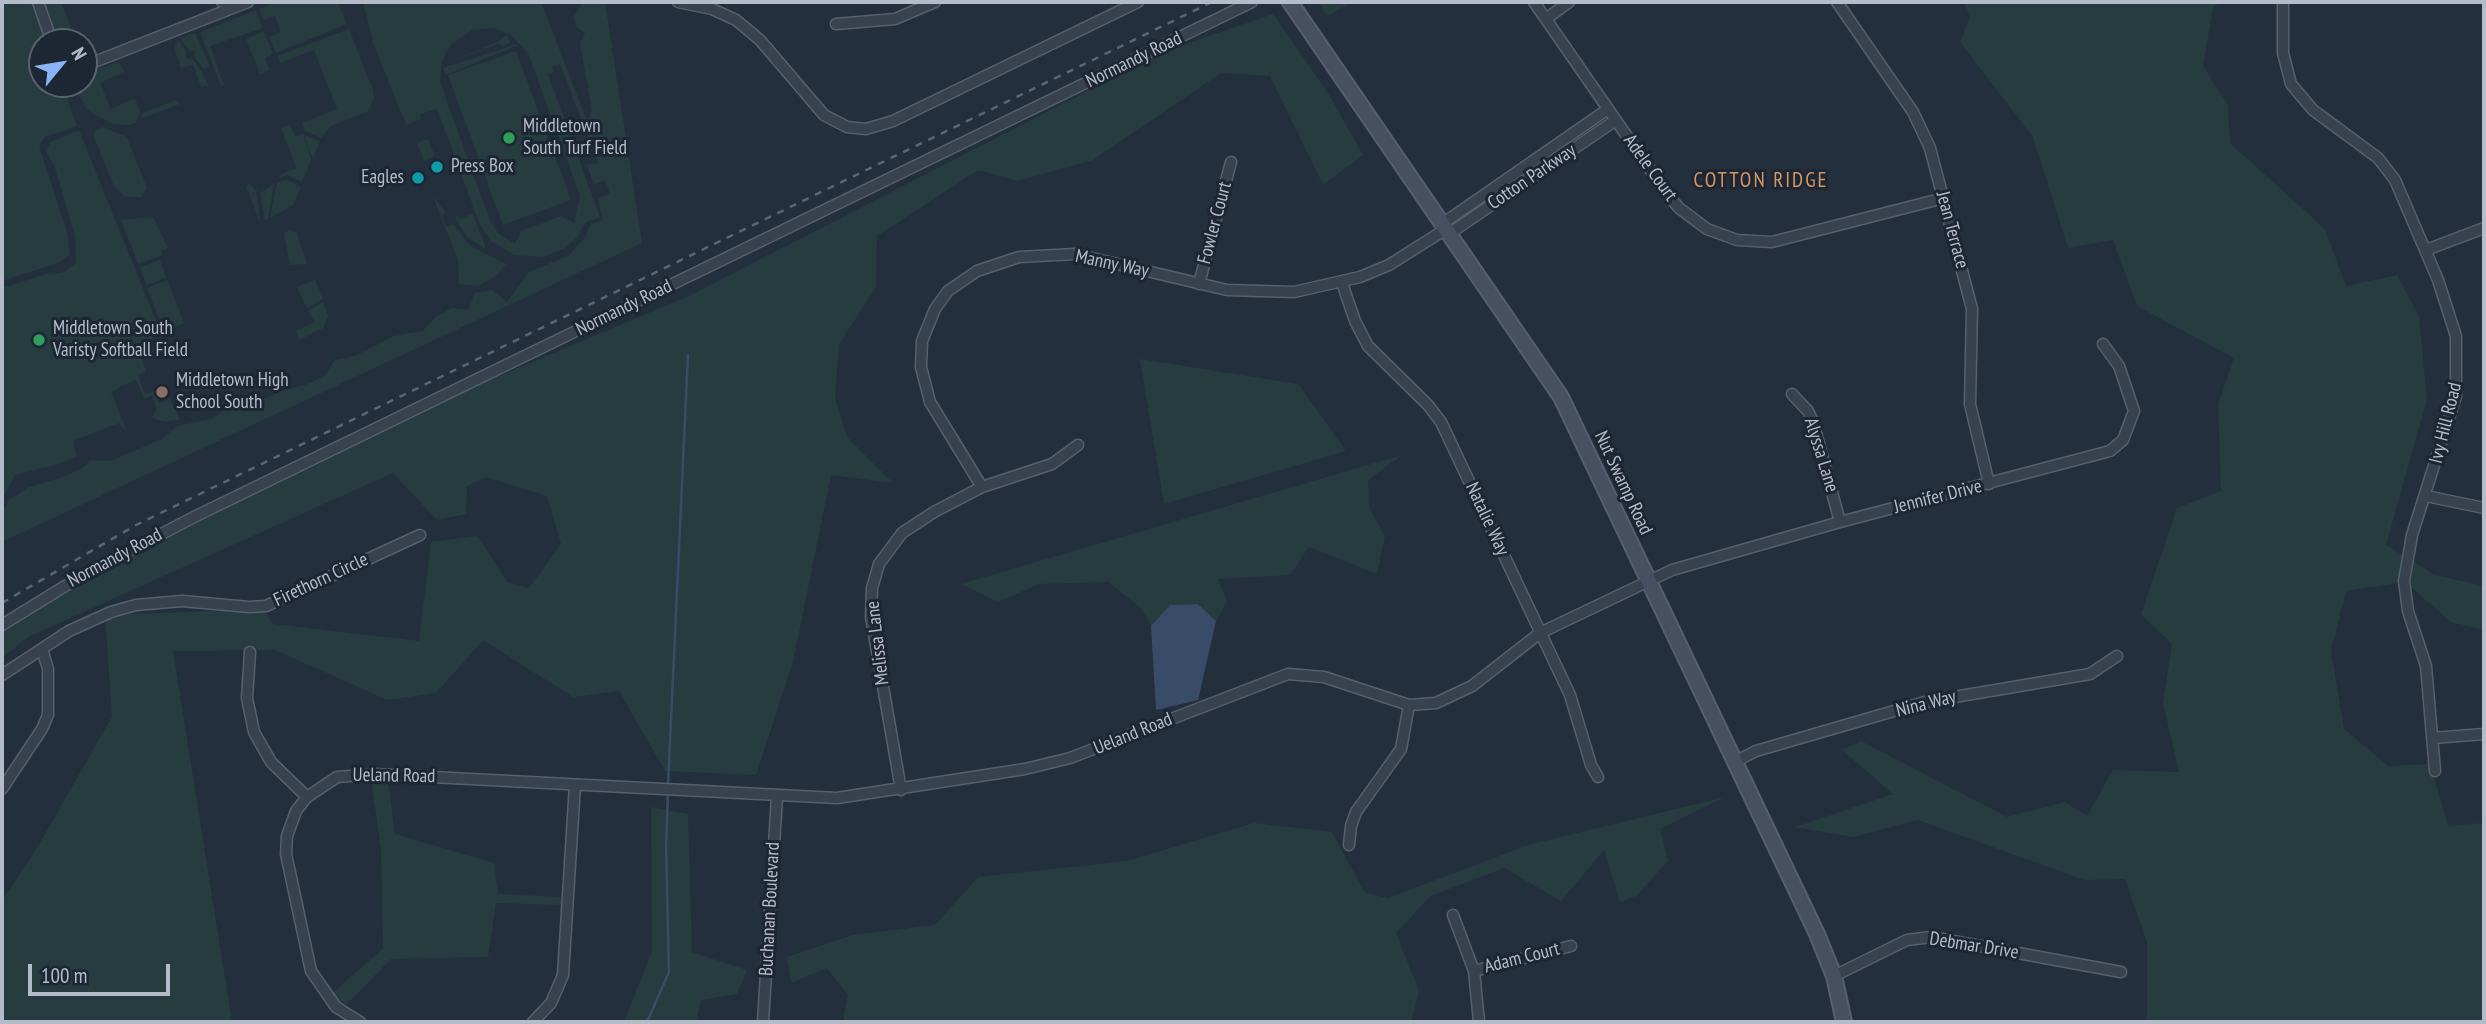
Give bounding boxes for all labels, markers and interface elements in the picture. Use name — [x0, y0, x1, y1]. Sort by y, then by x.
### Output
street label: Normandy Road — [1082, 27, 1186, 93]
north arrow — [28, 28, 98, 98]
text: N — [66, 43, 92, 64]
place label: Middletown South Turf Field — [523, 116, 627, 160]
marker: Middletown South Turf Field — [501, 130, 517, 146]
street label: Adele Court — [1618, 130, 1682, 206]
street label: Cotton Parkway — [1484, 139, 1580, 215]
place label: Press Box — [451, 156, 514, 178]
marker: Press Box — [429, 159, 445, 175]
place label: Eagles — [361, 167, 404, 189]
district label: COTTON RIDGE — [1695, 168, 1827, 194]
marker: Eagles — [410, 170, 426, 186]
street label: Fowler Court — [1193, 179, 1237, 267]
street label: Jean Terrace — [1931, 189, 1973, 271]
street label: Manny Way — [1073, 245, 1151, 283]
street label: Normandy Road — [572, 275, 676, 341]
place label: Middletown South Varisty Softball Field — [53, 318, 188, 362]
marker: Middletown South Varisty Softball Field — [31, 332, 47, 348]
place label: Middletown High School South — [176, 370, 289, 414]
street label: Ivy Hill Road — [2425, 380, 2467, 466]
marker: Middletown High School South — [154, 384, 170, 400]
street label: Alyssa Lane — [1799, 415, 1843, 495]
street label: Nut Swamp Road — [1589, 428, 1657, 538]
street label: Jennifer Drive — [1892, 475, 1984, 519]
street label: Natalie Way — [1460, 479, 1514, 559]
street label: Normandy Road — [64, 524, 166, 592]
street label: Firethorn Circle — [270, 548, 372, 612]
street label: Melissa Lane — [862, 600, 894, 686]
street label: Nina Way — [1894, 686, 1958, 722]
street label: Ueland Road — [1090, 708, 1176, 760]
street label: Ueland Road — [352, 764, 436, 788]
street label: Buchanan Boulevard — [755, 842, 785, 976]
street label: Debmar Drive — [1928, 928, 2020, 964]
street label: Adam Court — [1482, 938, 1562, 978]
scale bar — [32, 950, 173, 994]
text: 100 m — [41, 962, 87, 989]

